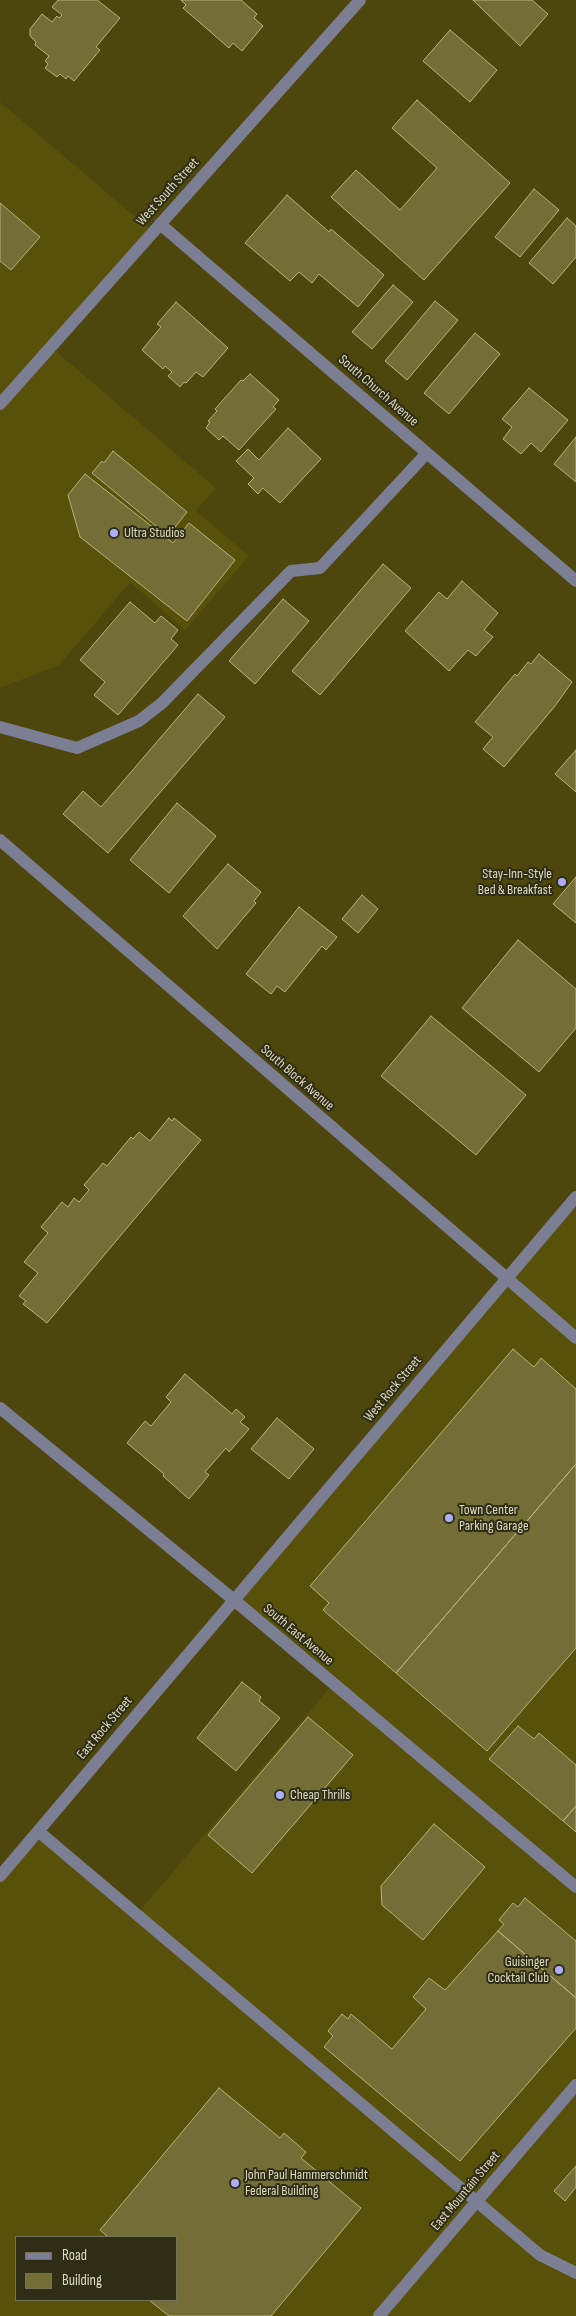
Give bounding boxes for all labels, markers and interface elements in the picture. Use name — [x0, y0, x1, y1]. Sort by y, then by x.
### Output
street label: West South Street — [133, 155, 203, 229]
street label: South Church Avenue — [335, 352, 421, 430]
place label: Ultra Studios — [124, 525, 185, 541]
marker: Ultra Studios — [108, 527, 120, 539]
place label: Stay-Inn-Style Bed & Breakfast — [478, 866, 552, 899]
marker: Stay-Inn-Style Bed & Breakfast — [556, 876, 568, 888]
street label: South Block Avenue — [257, 1041, 337, 1115]
street label: West Rock Street — [361, 1353, 425, 1425]
place label: Town Center Parking Garage — [459, 1502, 529, 1534]
marker: Town Center Parking Garage — [443, 1512, 455, 1524]
street label: South East Avenue — [259, 1601, 337, 1669]
street label: East Rock Street — [74, 1693, 136, 1763]
place label: Cheap Thrills — [290, 1787, 350, 1803]
marker: Cheap Thrills — [274, 1789, 286, 1801]
place label: Guisinger Cocktail Club — [487, 1954, 549, 1986]
marker: Guisinger Cocktail Club — [553, 1964, 565, 1976]
street label: East Mountain Street — [428, 2148, 504, 2234]
place label: John Paul Hammerschmidt Federal Building — [245, 2167, 368, 2200]
marker: John Paul Hammerschmidt Federal Building — [229, 2177, 241, 2189]
legend — [15, 2236, 178, 2301]
text: Road — [62, 2246, 87, 2265]
text: Building — [62, 2271, 102, 2290]

